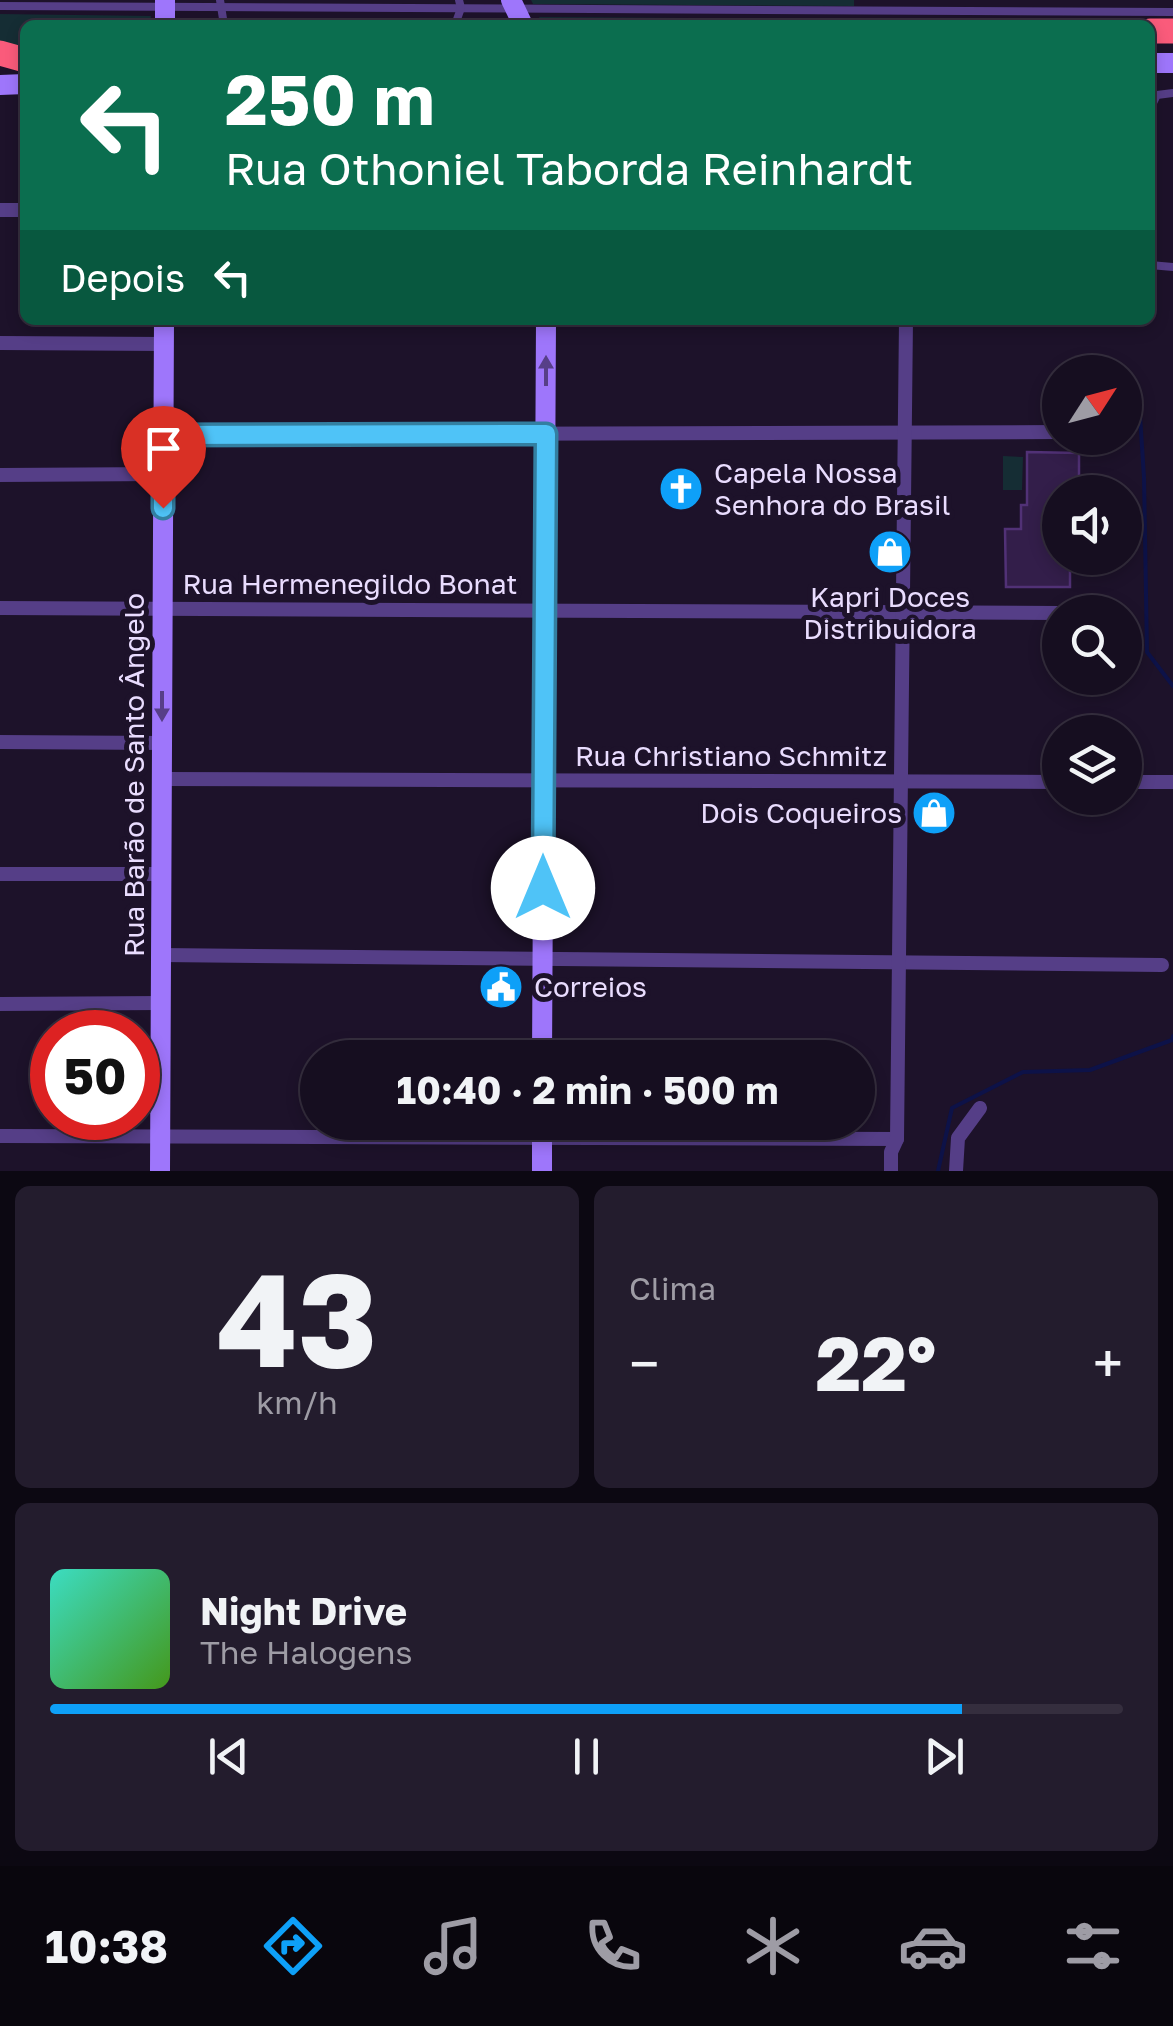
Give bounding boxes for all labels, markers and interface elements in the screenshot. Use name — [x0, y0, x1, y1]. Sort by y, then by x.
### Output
text: 250 m — [225, 56, 435, 140]
icon: left — [60, 60, 190, 190]
text: Rua Othoniel Taborda Reinhardt — [225, 141, 913, 195]
icon: left — [205, 250, 260, 305]
text: Depois — [60, 255, 185, 300]
one-way arrow — [538, 355, 554, 387]
north arrow — [1042, 355, 1142, 455]
map controls — [1042, 355, 1142, 815]
pin — [121, 406, 206, 509]
icon: arrive — [136, 421, 191, 476]
place label: Capela Nossa Senhora do Brasil — [714, 456, 950, 521]
church icon: Capela Nossa Senhora do Brasil — [658, 466, 704, 512]
button: sound — [1042, 475, 1142, 575]
shop icon: Kapri Doces Distribuidora — [867, 529, 913, 575]
street label: Rua Hermenegildo Bonat — [182, 567, 518, 600]
place label: Kapri Doces Distribuidora — [803, 580, 977, 645]
street label: Rua Barão de Santo Ângelo — [117, 593, 150, 957]
button: search — [1042, 595, 1142, 695]
one-way arrow — [154, 690, 170, 722]
button: layers — [1042, 715, 1142, 815]
street label: Rua Christiano Schmitz — [575, 739, 887, 772]
shop icon: Dois Coqueiros — [911, 790, 957, 836]
place label: Dois Coqueiros — [700, 796, 902, 829]
position arrow — [491, 836, 595, 940]
public building icon: Correios — [478, 964, 524, 1010]
place label: Correios — [534, 970, 647, 1003]
speed limit sign: 50 — [30, 1010, 160, 1140]
text: 10:40 · 2 min · 500 m — [397, 1067, 778, 1112]
text: 43 — [217, 1240, 377, 1396]
text: Clima — [629, 1269, 716, 1307]
text: 22° — [816, 1317, 936, 1408]
text: − — [629, 1330, 659, 1396]
text: + — [1093, 1330, 1123, 1396]
text: km/h — [256, 1383, 338, 1421]
text: Night Drive — [200, 1588, 407, 1633]
text: The Halogens — [200, 1633, 412, 1671]
icon: previous — [201, 1729, 256, 1784]
icon: pause — [559, 1729, 614, 1784]
icon: next — [917, 1729, 972, 1784]
icon: directions — [258, 1911, 328, 1981]
icon: music — [418, 1911, 488, 1981]
icon: phone — [578, 1911, 648, 1981]
icon: climate — [738, 1911, 808, 1981]
icon: car — [898, 1911, 968, 1981]
icon: filters — [1058, 1911, 1128, 1981]
text: 10:38 — [45, 1919, 168, 1973]

